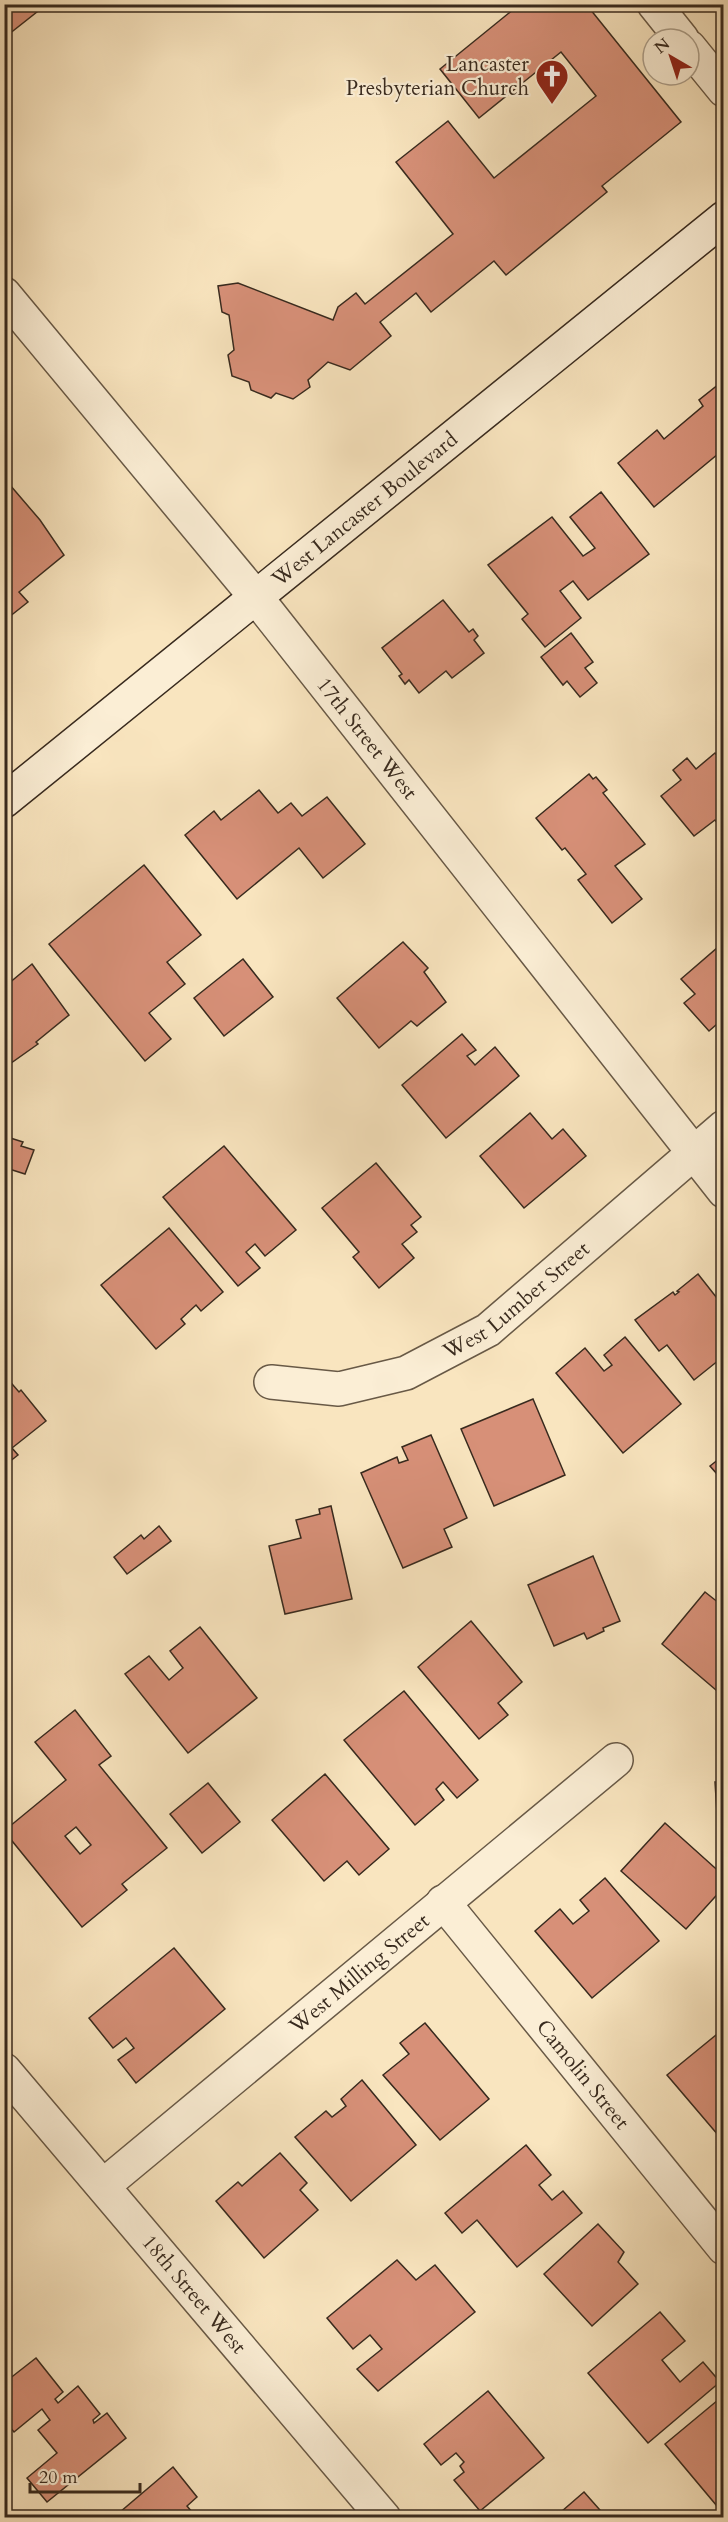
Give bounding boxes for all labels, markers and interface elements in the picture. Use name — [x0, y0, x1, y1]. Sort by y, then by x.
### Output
north arrow — [641, 27, 701, 87]
text: N — [650, 33, 675, 59]
place label: Lancaster Presbyterian Church — [346, 50, 529, 103]
church icon: Lancaster Presbyterian Church — [534, 58, 570, 105]
street label: West Lancaster Boulevard — [265, 425, 464, 594]
street label: 17th Street West — [310, 671, 425, 806]
street label: West Lumber Street — [437, 1234, 596, 1366]
street label: West Milling Street — [282, 1906, 436, 2041]
street label: Camolin Street — [530, 2013, 637, 2136]
street label: 18th Street West — [135, 2228, 253, 2360]
scale bar — [30, 2456, 140, 2494]
text: 20 m — [39, 2465, 78, 2490]

